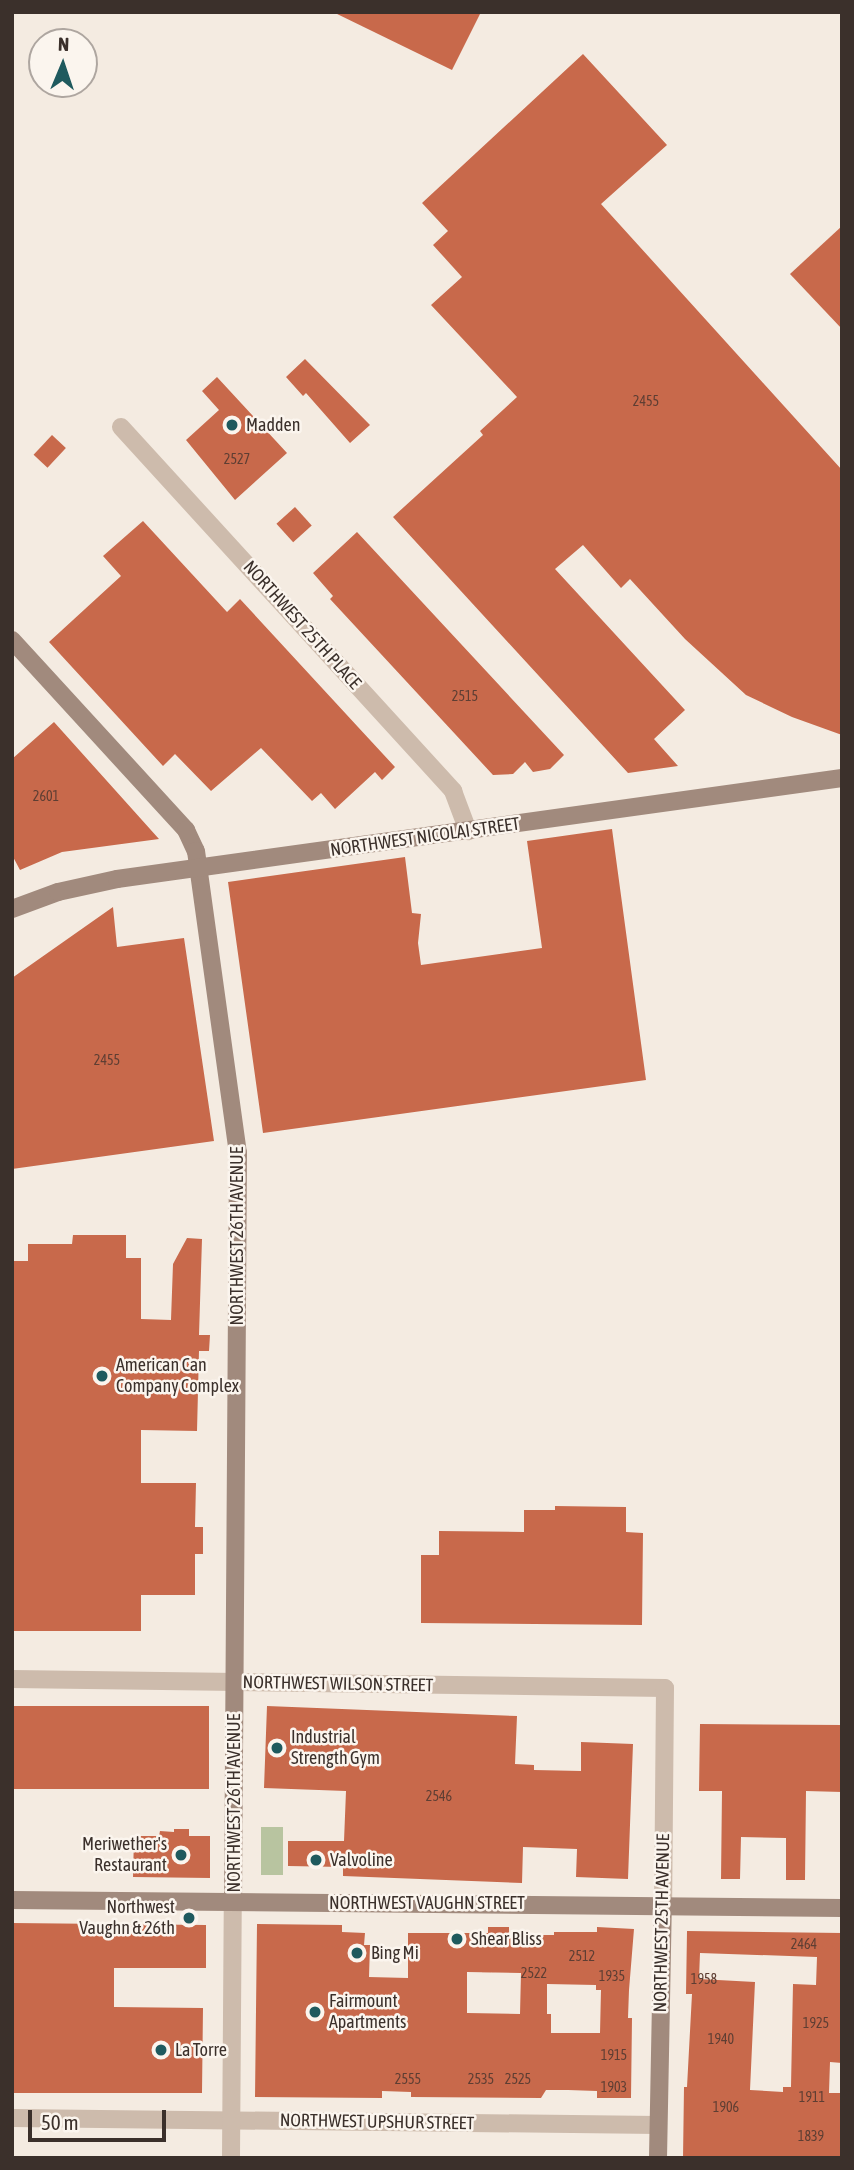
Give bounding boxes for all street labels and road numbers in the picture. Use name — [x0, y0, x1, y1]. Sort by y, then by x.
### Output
street label: NORTHWEST 25TH PLACE — [239, 556, 365, 694]
street label: NORTHWEST NICOLAI STREET — [329, 813, 521, 861]
street label: NORTHWEST 26TH AVENUE — [226, 1147, 248, 1325]
street label: NORTHWEST WILSON STREET — [243, 1672, 433, 1696]
street label: NORTHWEST 26TH AVENUE — [223, 1714, 245, 1892]
street label: NORTHWEST 25TH AVENUE — [650, 1833, 674, 2013]
street label: NORTHWEST VAUGHN STREET — [329, 1892, 525, 1914]
street label: NORTHWEST UPSHUR STREET — [280, 2110, 474, 2134]

